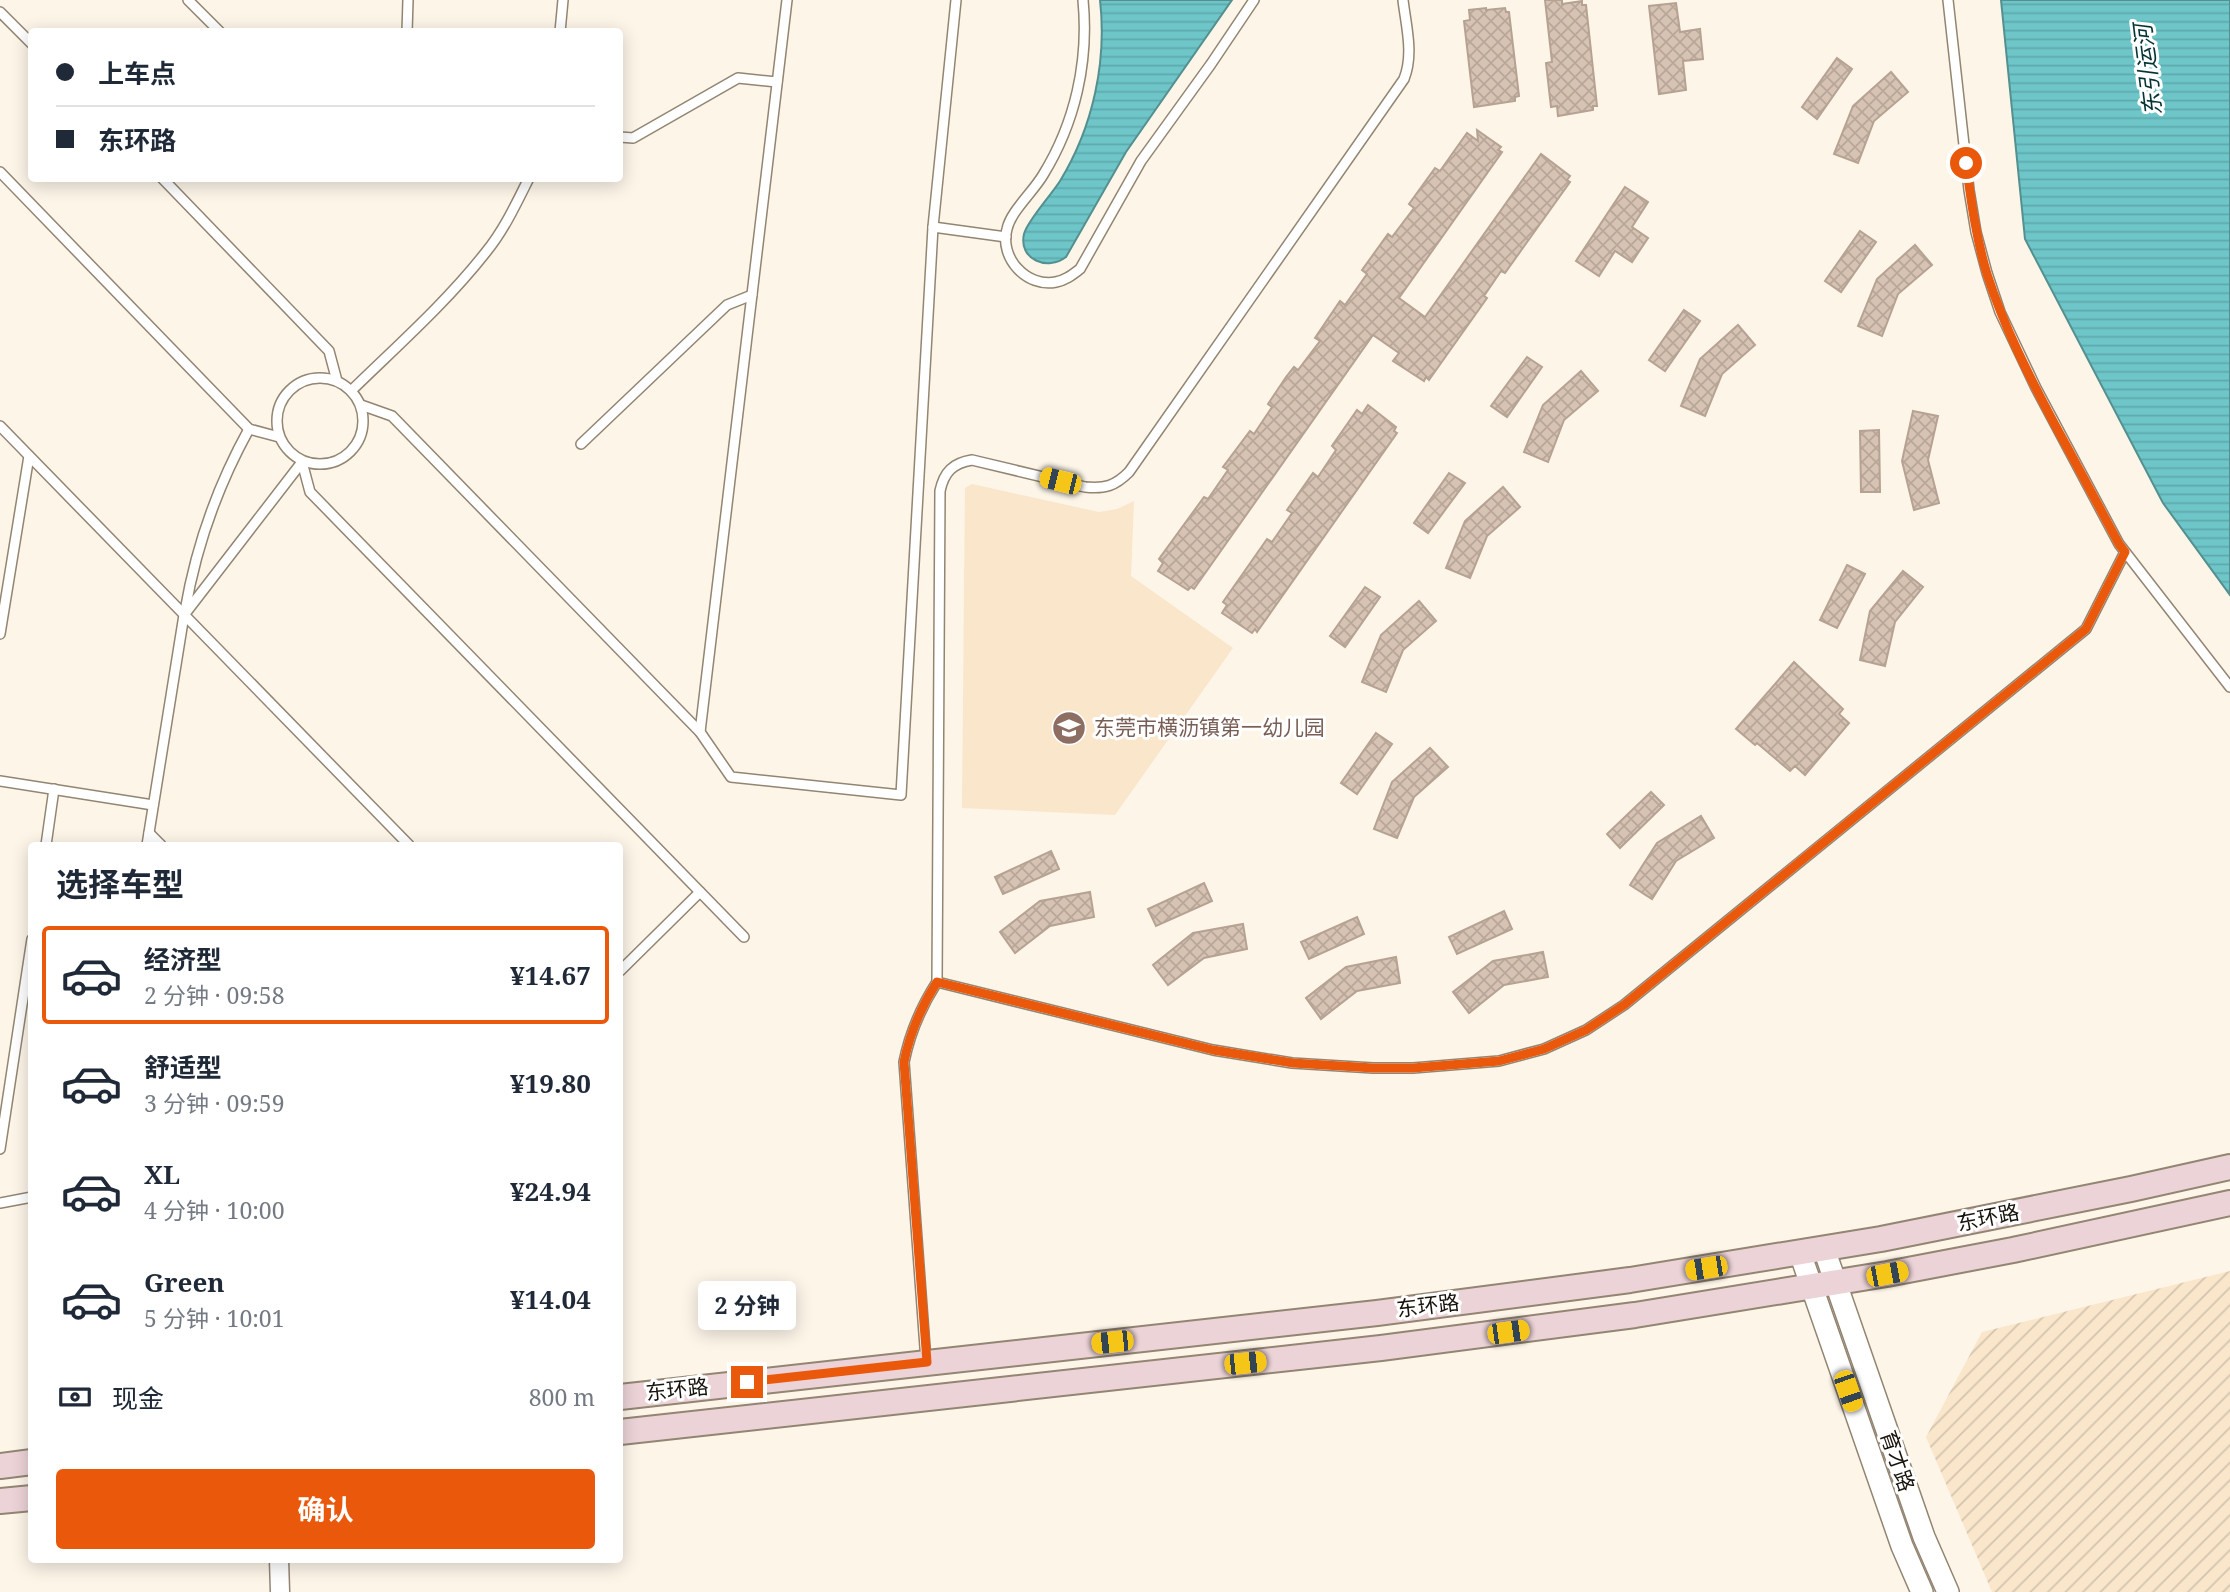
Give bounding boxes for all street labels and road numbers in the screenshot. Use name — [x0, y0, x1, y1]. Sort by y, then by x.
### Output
street label: 东环路 — [1954, 1197, 2021, 1237]
street label: 东环路 — [1395, 1287, 1461, 1323]
street label: 东环路 — [644, 1372, 710, 1406]
street label: 育才路 — [1874, 1426, 1921, 1495]

